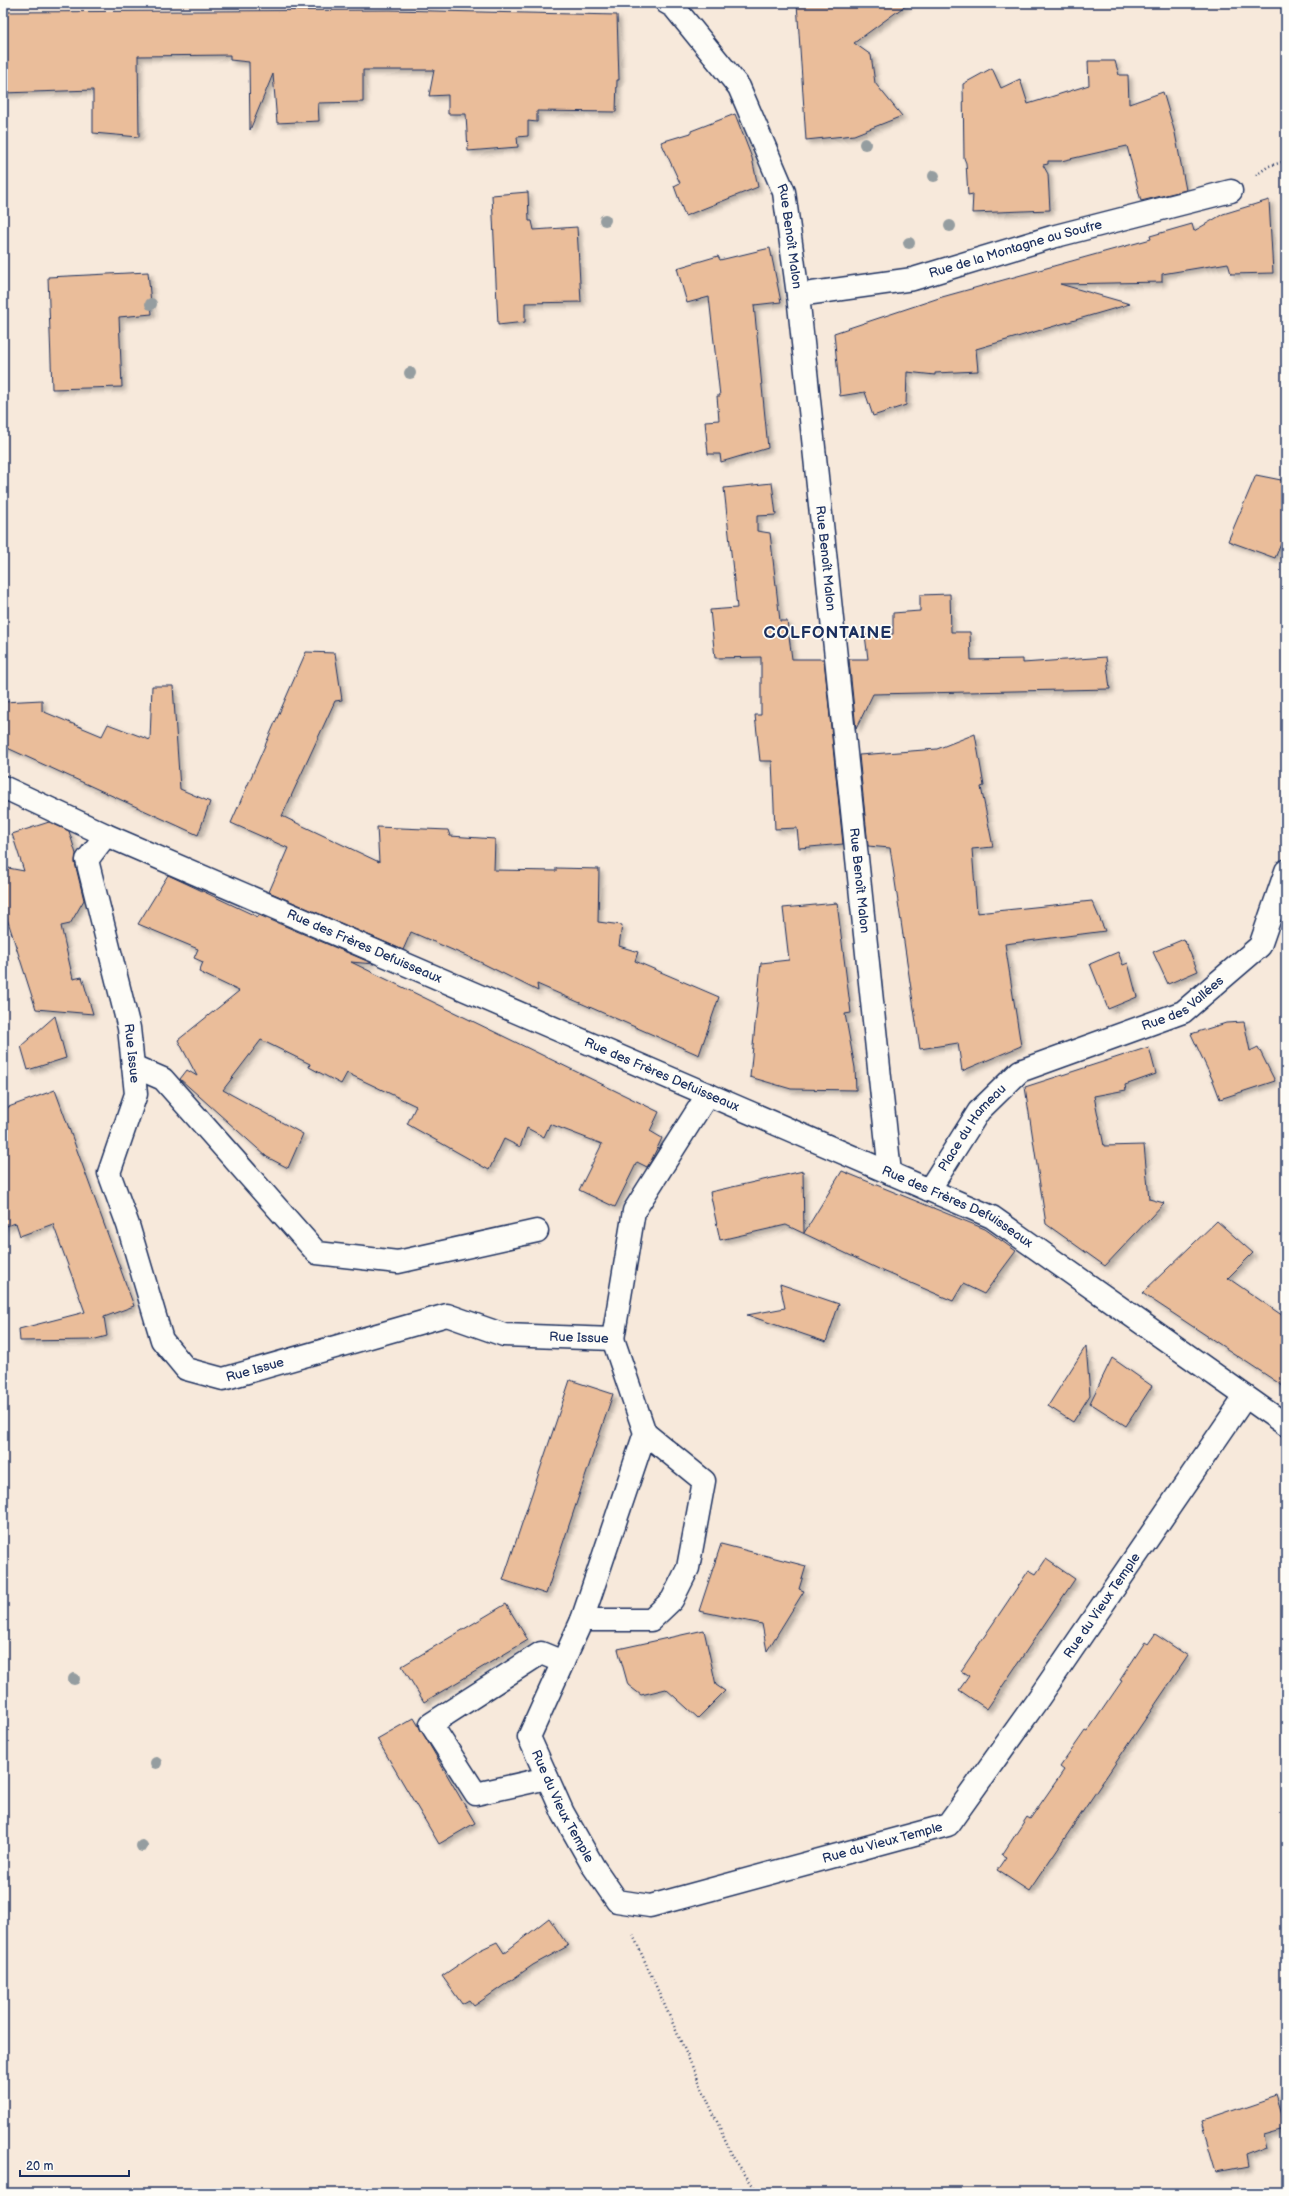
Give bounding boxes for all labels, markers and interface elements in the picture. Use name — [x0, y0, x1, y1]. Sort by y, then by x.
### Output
street label: Rue Benoît Malon — [773, 181, 805, 290]
street label: Rue de la Montagne au Soufre — [927, 216, 1104, 282]
street label: Rue Benoît Malon — [812, 505, 839, 612]
district label: COLFONTAINE — [764, 623, 892, 643]
street label: Rue Benoît Malon — [846, 827, 873, 934]
street label: Rue des Frères Defuisseaux — [284, 906, 444, 987]
street label: Rue des Vallées — [1139, 972, 1227, 1034]
street label: Rue Issue — [121, 1023, 143, 1084]
street label: Rue des Frères Defuisseaux — [582, 1034, 742, 1115]
street label: Place du Hameau — [935, 1081, 1010, 1174]
street label: Rue des Frères Defuisseaux — [879, 1162, 1036, 1251]
street label: Rue Issue — [549, 1329, 609, 1347]
street label: Rue Issue — [224, 1354, 286, 1386]
street label: Rue du Vieux Temple — [1060, 1550, 1144, 1661]
street label: Rue du Vieux Temple — [528, 1747, 597, 1866]
street label: Rue du Vieux Temple — [821, 1819, 945, 1867]
scale bar — [20, 2152, 129, 2178]
text: 20 m — [26, 2159, 53, 2174]

